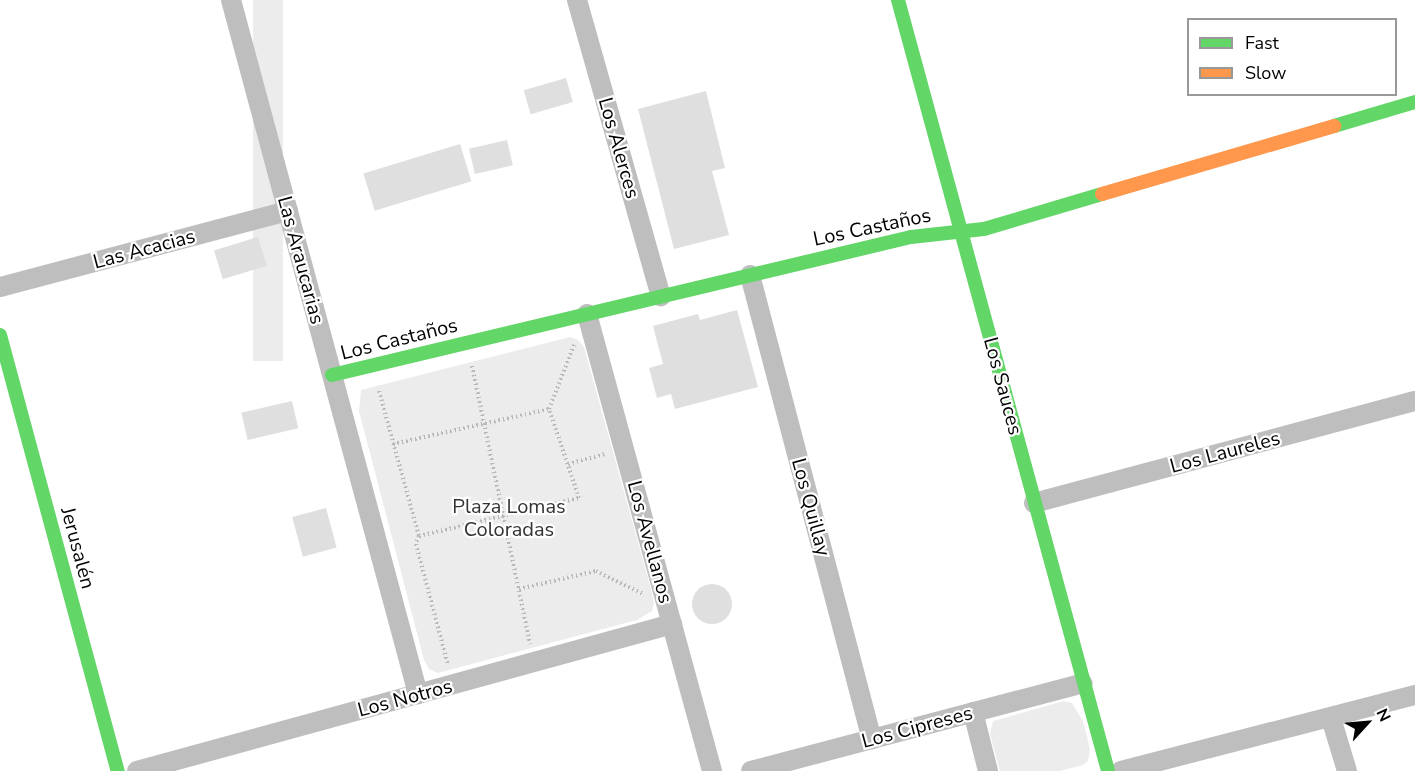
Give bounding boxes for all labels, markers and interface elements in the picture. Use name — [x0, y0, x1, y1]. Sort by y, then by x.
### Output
legend — [1187, 18, 1397, 96]
text: Fast — [1245, 31, 1279, 55]
text: Slow — [1245, 61, 1286, 85]
street label: Los Alerces — [593, 95, 645, 201]
street label: Las Araucarias — [272, 193, 330, 327]
street label: Los Castaños — [811, 203, 933, 251]
street label: Las Acacias — [90, 224, 198, 274]
street label: Los Castaños — [338, 313, 460, 365]
street label: Los Sauces — [978, 335, 1028, 437]
street label: Los Laureles — [1167, 426, 1283, 478]
street label: Los Quillay — [786, 455, 836, 559]
street label: Los Avellanos — [622, 478, 678, 606]
park label: Plaza Lomas Coloradas — [452, 495, 566, 542]
street label: Jerusalén — [56, 505, 100, 591]
street label: Los Notros — [355, 674, 455, 722]
north arrow — [1337, 693, 1397, 753]
street label: Los Cipreses — [859, 701, 975, 753]
text: N — [1371, 705, 1396, 725]

